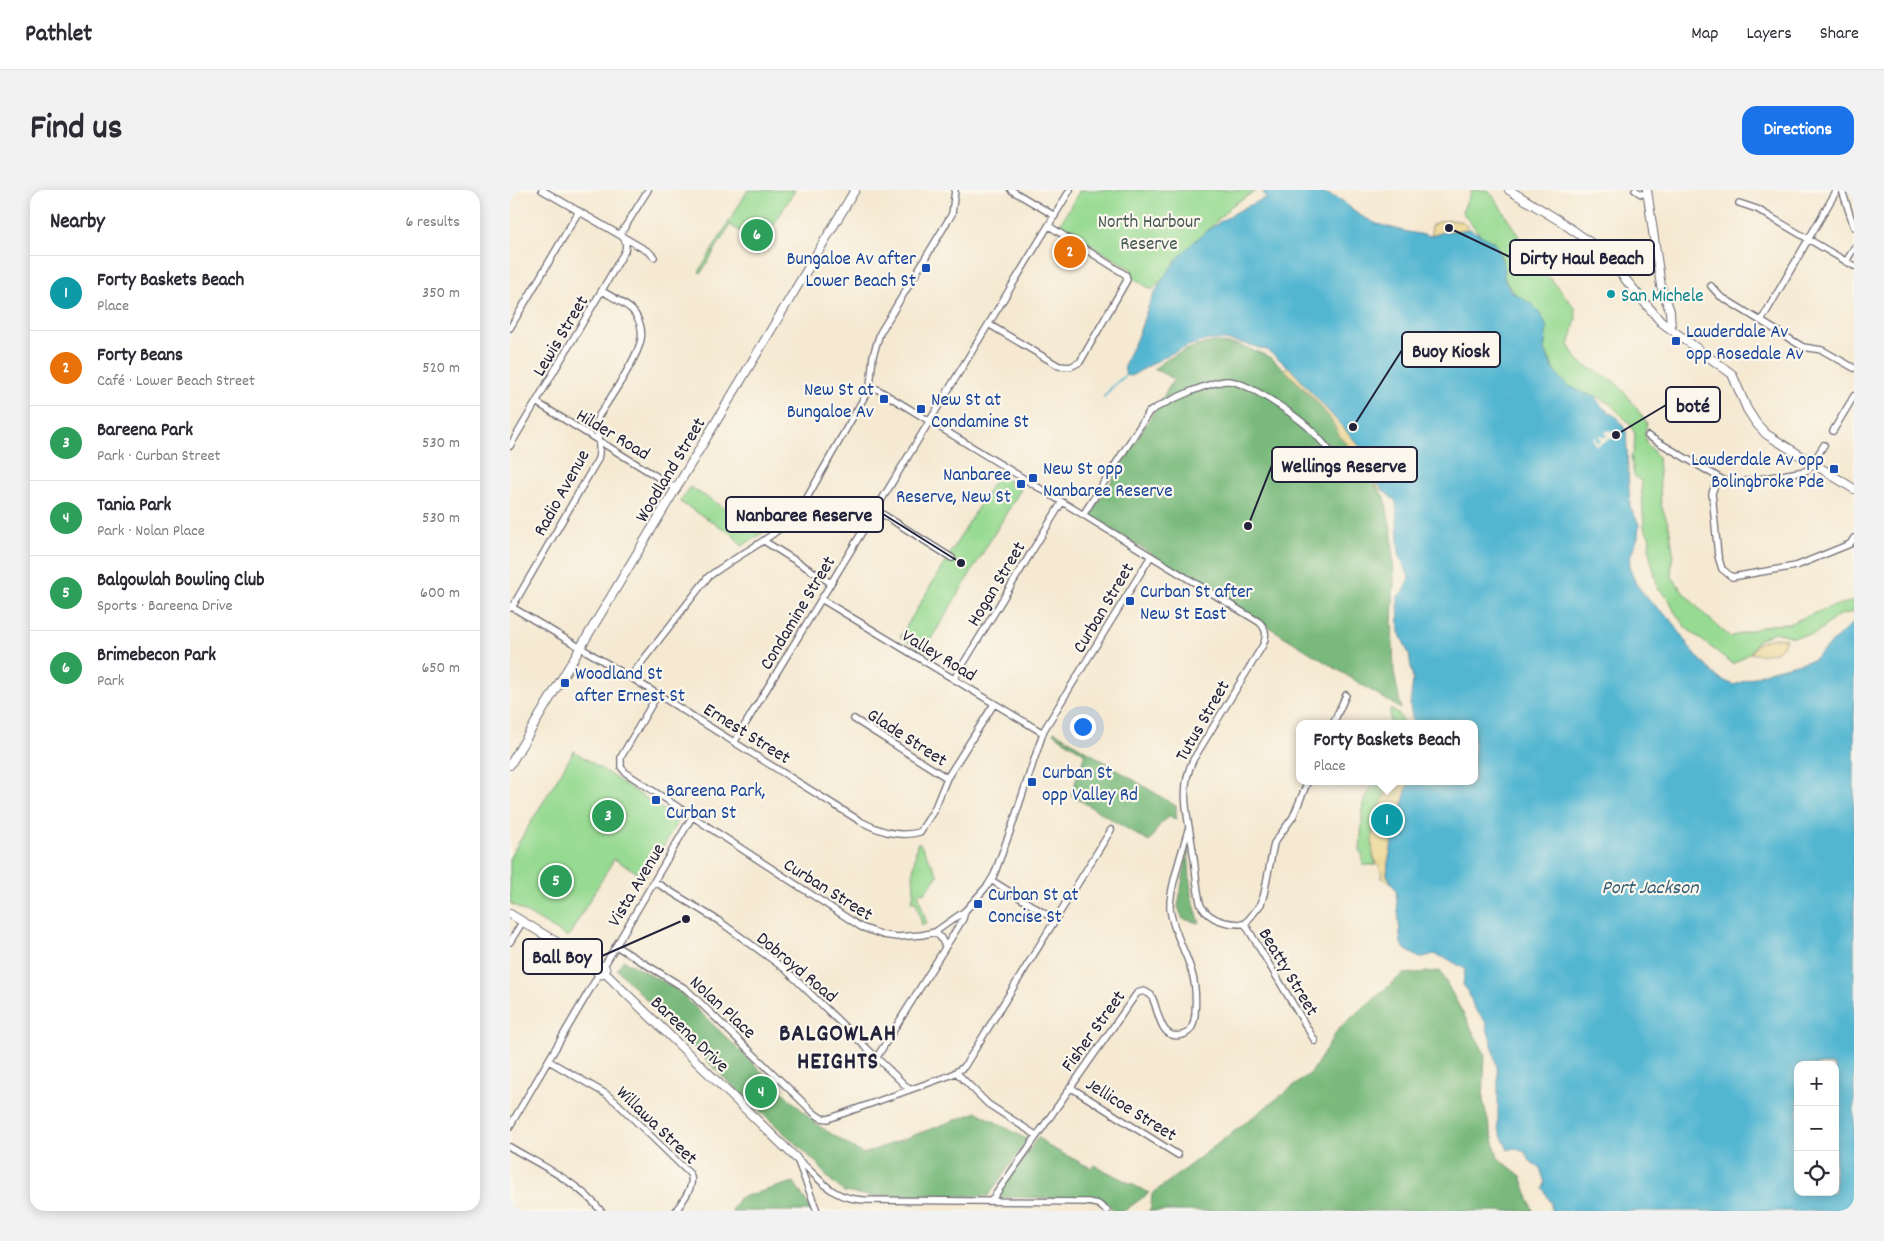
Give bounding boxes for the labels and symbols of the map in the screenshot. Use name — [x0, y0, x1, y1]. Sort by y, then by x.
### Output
park label: North Harbour Reserve — [1098, 210, 1200, 259]
pin: 6 — [741, 216, 773, 254]
pin: 2 — [1054, 233, 1086, 271]
callout: Dirty Haul Beach — [1510, 240, 1654, 275]
text: Dirty Haul Beach — [1520, 246, 1644, 274]
place label: Bungaloe Av after Lower Beach St — [786, 247, 916, 296]
marker: Bungaloe Av after Lower Beach St — [920, 262, 932, 274]
place label: San Michele — [1621, 284, 1704, 311]
marker: San Michele — [1605, 288, 1617, 300]
street label: Lewis Street — [527, 291, 597, 382]
place label: Lauderdale Av opp Rosedale Av — [1686, 320, 1804, 369]
callout: Buoy Kiosk — [1402, 332, 1500, 367]
marker: Lauderdale Av opp Rosedale Av — [1670, 335, 1682, 347]
text: Buoy Kiosk — [1412, 339, 1490, 367]
place label: New St at Bungaloe Av — [787, 378, 874, 427]
callout: boté — [1666, 387, 1720, 422]
place label: New St at Condamine St — [931, 388, 1029, 437]
marker: New St at Bungaloe Av — [878, 393, 890, 405]
text: boté — [1676, 394, 1710, 422]
street label: Hilder Road — [570, 403, 654, 469]
marker: New St at Condamine St — [915, 403, 927, 415]
street label: Woodland Street — [630, 413, 714, 528]
street label: Radio Avenue — [528, 445, 598, 542]
callout: Wellings Reserve — [1272, 447, 1417, 482]
place label: Lauderdale Av opp Bolingbroke Pde — [1691, 448, 1824, 497]
text: Wellings Reserve — [1282, 454, 1407, 482]
place label: New St opp Nanbaree Reserve — [1043, 457, 1173, 506]
place label: Nanbaree Reserve, New St — [896, 463, 1011, 512]
marker: Lauderdale Av opp Bolingbroke Pde — [1828, 463, 1840, 475]
marker: New St opp Nanbaree Reserve — [1027, 472, 1039, 484]
marker: Nanbaree Reserve, New St — [1015, 478, 1027, 490]
callout: Nanbaree Reserve — [726, 497, 883, 532]
text: Nanbaree Reserve — [736, 503, 872, 531]
street label: Hogan Street — [962, 537, 1034, 632]
street label: Condamine Street — [754, 552, 844, 676]
street label: Curban Street — [1067, 559, 1143, 659]
place label: Curban St after New St East — [1140, 580, 1253, 629]
marker: Curban St after New St East — [1124, 595, 1136, 607]
street label: Valley Road — [896, 624, 981, 690]
place label: Woodland St after Ernest St — [575, 662, 685, 711]
street label: Tutus Street — [1170, 676, 1238, 767]
marker: Woodland St after Ernest St — [559, 677, 571, 689]
street label: Ernest Street — [697, 697, 795, 772]
street label: Glade Street — [861, 703, 952, 775]
your location — [1070, 714, 1096, 740]
place label: Curban St opp Valley Rd — [1042, 761, 1138, 810]
marker: Curban St opp Valley Rd — [1026, 776, 1038, 788]
place label: Bareena Park, Curban St — [666, 779, 766, 828]
marker: Bareena Park, Curban St — [650, 794, 662, 806]
pin: 3 — [592, 797, 624, 835]
pin: 1 — [1371, 801, 1403, 839]
street label: Vista Avenue — [603, 839, 673, 933]
street label: Curban Street — [777, 853, 877, 929]
pin: 5 — [540, 862, 572, 900]
water label: Port Jackson — [1602, 875, 1699, 903]
place label: Curban St at Concise St — [988, 883, 1079, 932]
marker: Curban St at Concise St — [972, 898, 984, 910]
street label: Beatty Street — [1250, 924, 1324, 1022]
street label: Dobroyd Road — [749, 927, 842, 1011]
callout: Ball Boy — [523, 939, 602, 974]
text: Ball Boy — [532, 945, 593, 973]
street label: Nolan Place — [682, 971, 761, 1047]
street label: Fisher Street — [1056, 986, 1134, 1078]
street label: Bareena Drive — [643, 991, 734, 1080]
district label: BALGOWLAH HEIGHTS — [779, 1018, 897, 1080]
street label: Jellicoe Street — [1079, 1072, 1181, 1150]
pin: 4 — [745, 1073, 777, 1111]
street label: Willawa Street — [609, 1081, 702, 1172]

